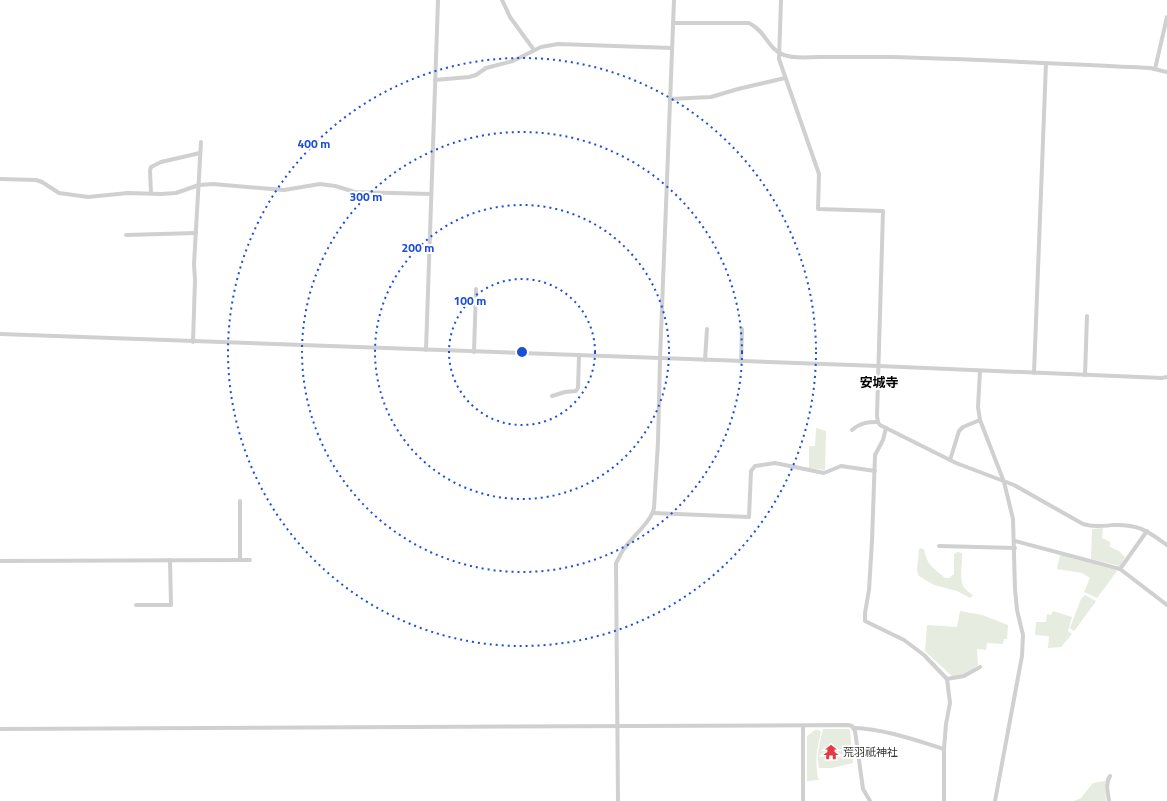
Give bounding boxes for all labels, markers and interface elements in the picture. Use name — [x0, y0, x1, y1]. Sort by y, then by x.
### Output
text: 400 m — [298, 134, 330, 153]
text: 300 m — [350, 187, 382, 206]
text: 200 m — [402, 238, 434, 257]
text: 100 m — [454, 291, 486, 310]
centre of rings — [515, 345, 529, 359]
district label: 安城寺 — [859, 372, 899, 392]
temple icon: 荒羽祇神社 — [822, 743, 840, 761]
place label: 荒羽祇神社 — [843, 744, 898, 760]

